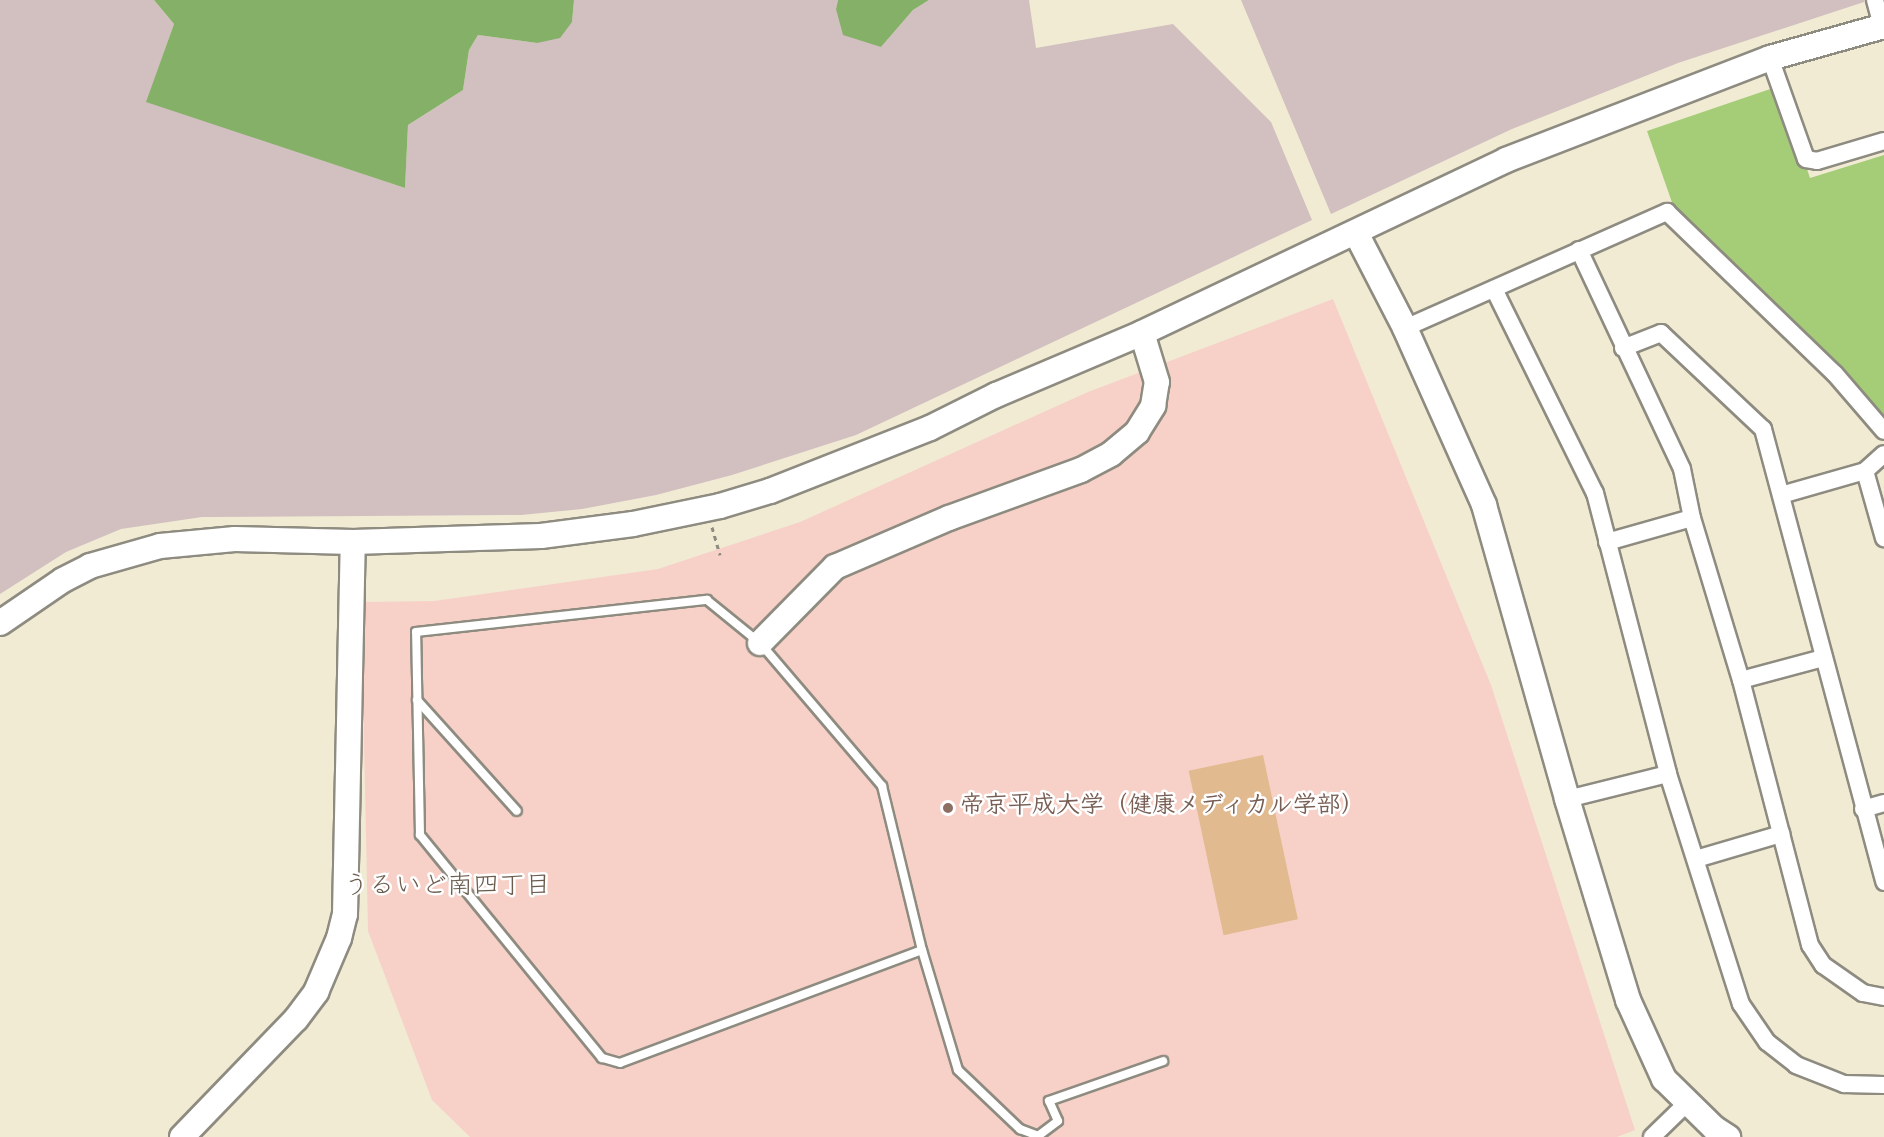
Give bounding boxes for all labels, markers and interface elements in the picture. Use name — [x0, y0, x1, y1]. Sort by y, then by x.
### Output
place label: 帝京平成大学（健康メディカル学部） — [960, 794, 1368, 822]
marker: 帝京平成大学（健康メディカル学部） — [941, 801, 955, 815]
district label: うるいど南四丁目 — [343, 872, 551, 904]

